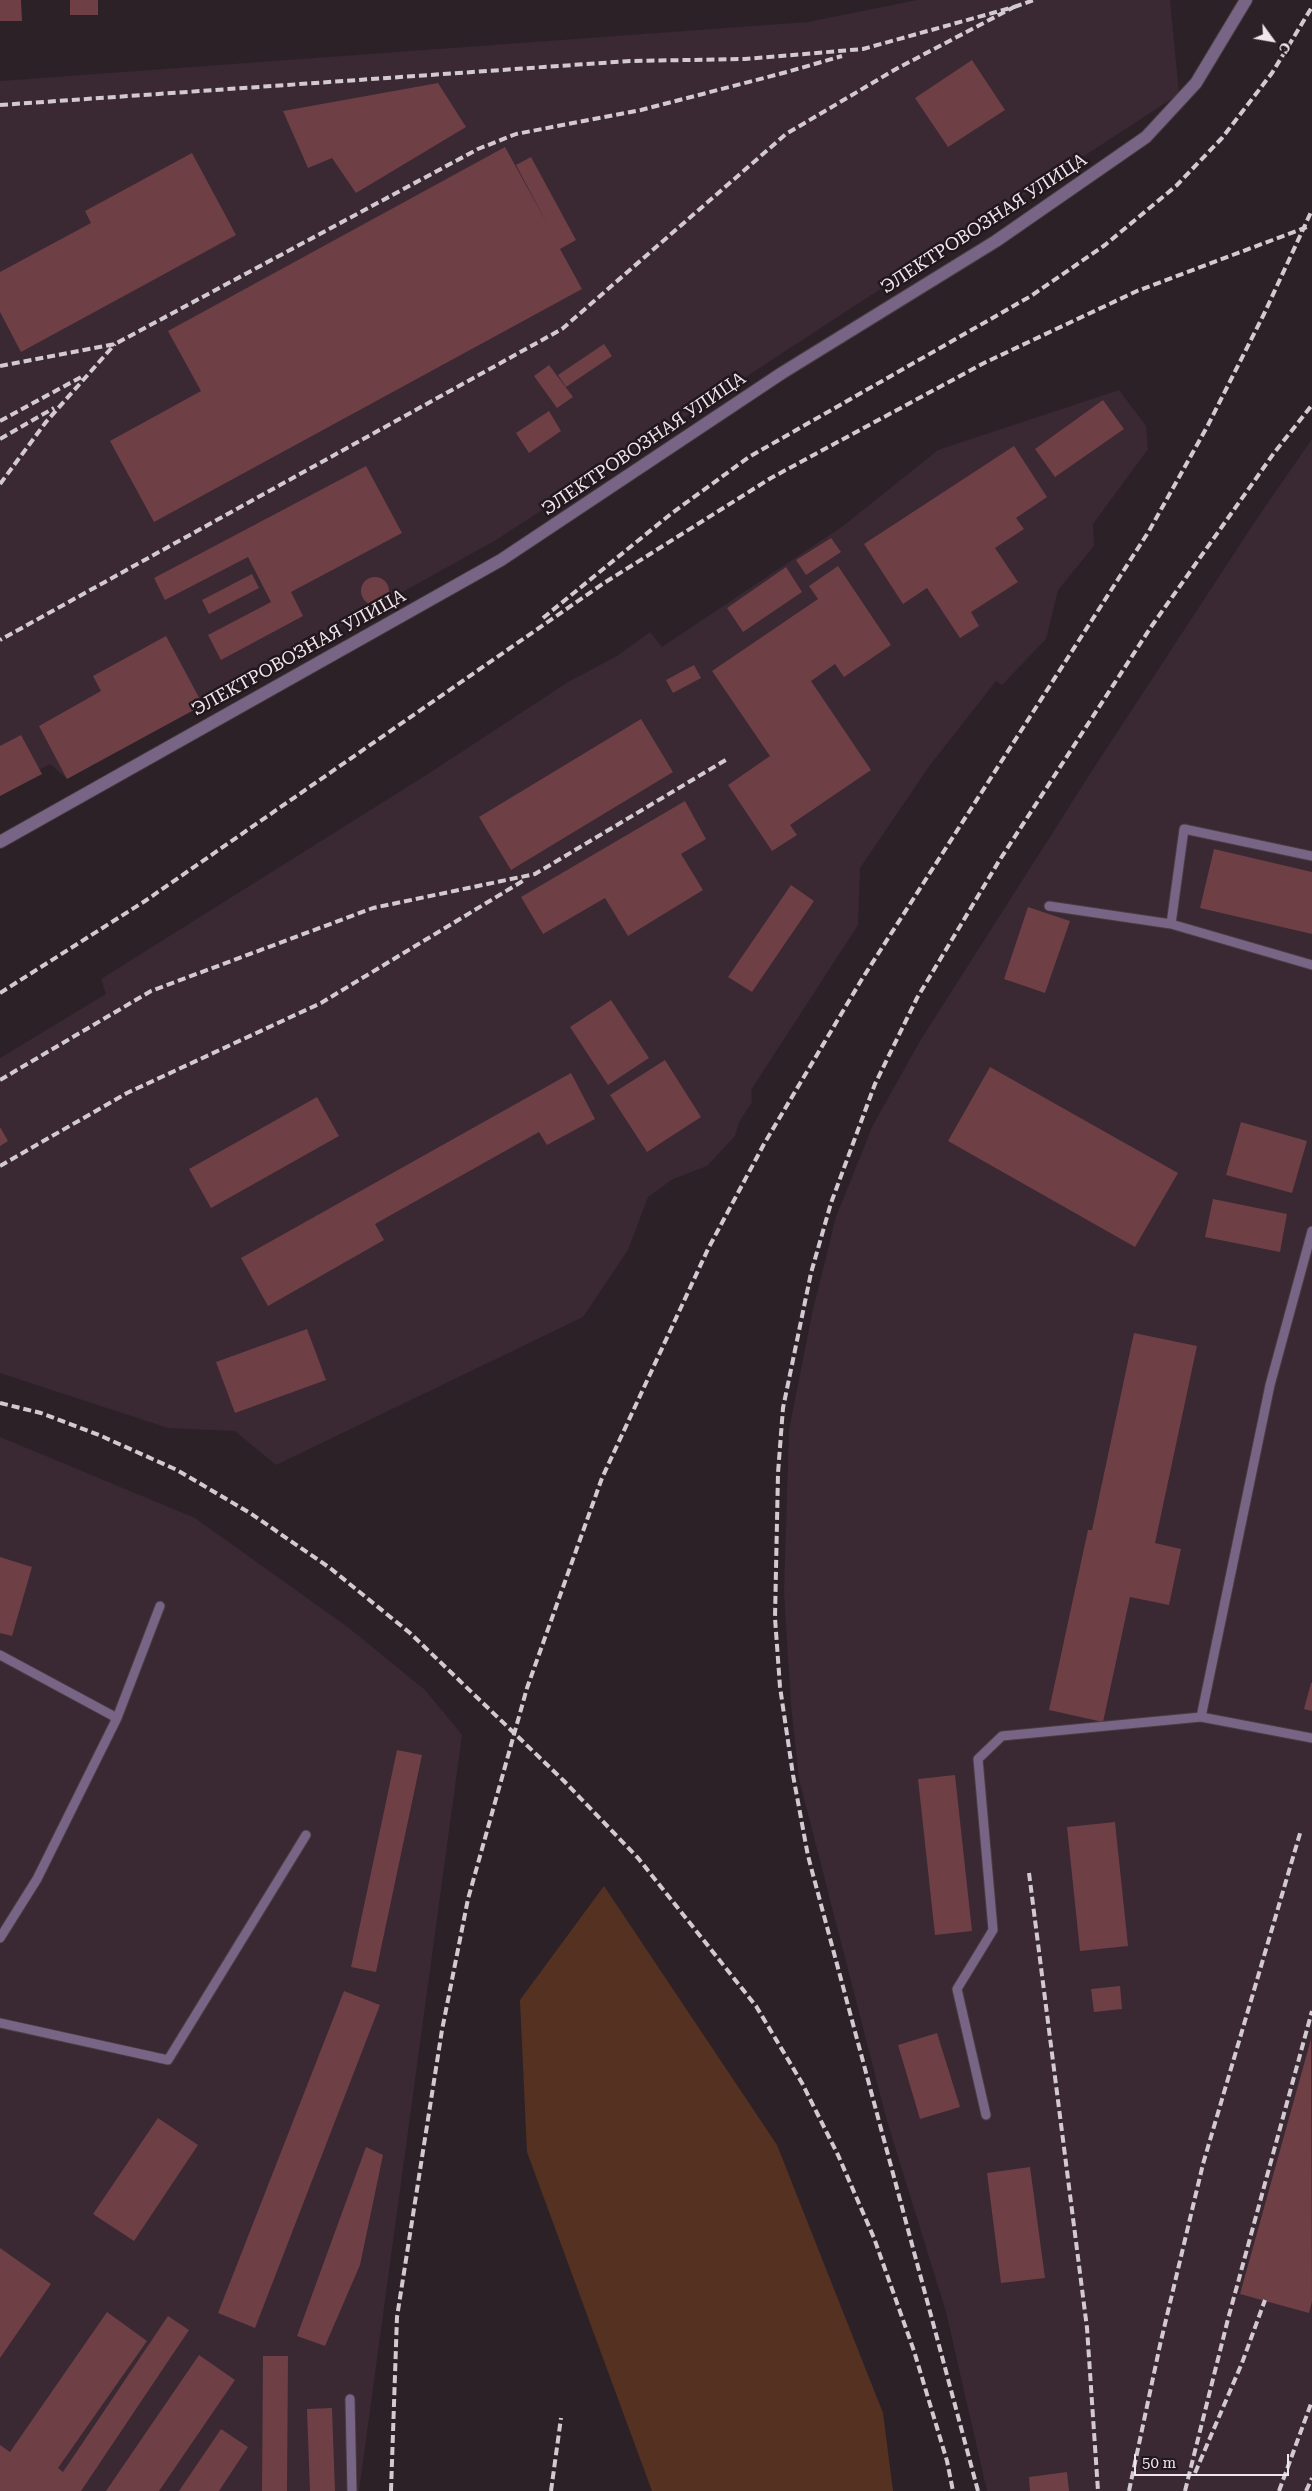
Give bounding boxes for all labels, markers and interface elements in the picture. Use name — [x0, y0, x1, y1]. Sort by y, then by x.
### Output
north arrow — [1247, 15, 1297, 65]
text: С — [1275, 40, 1294, 56]
street label: ЭЛЕКТРОВОЗНАЯ УЛИЦА — [877, 149, 1091, 299]
street label: ЭЛЕКТРОВОЗНАЯ УЛИЦА — [538, 368, 750, 520]
street label: ЭЛЕКТРОВОЗНАЯ УЛИЦА — [188, 585, 410, 721]
scale bar — [1137, 2444, 1292, 2476]
text: 50 m — [1142, 2454, 1176, 2472]

